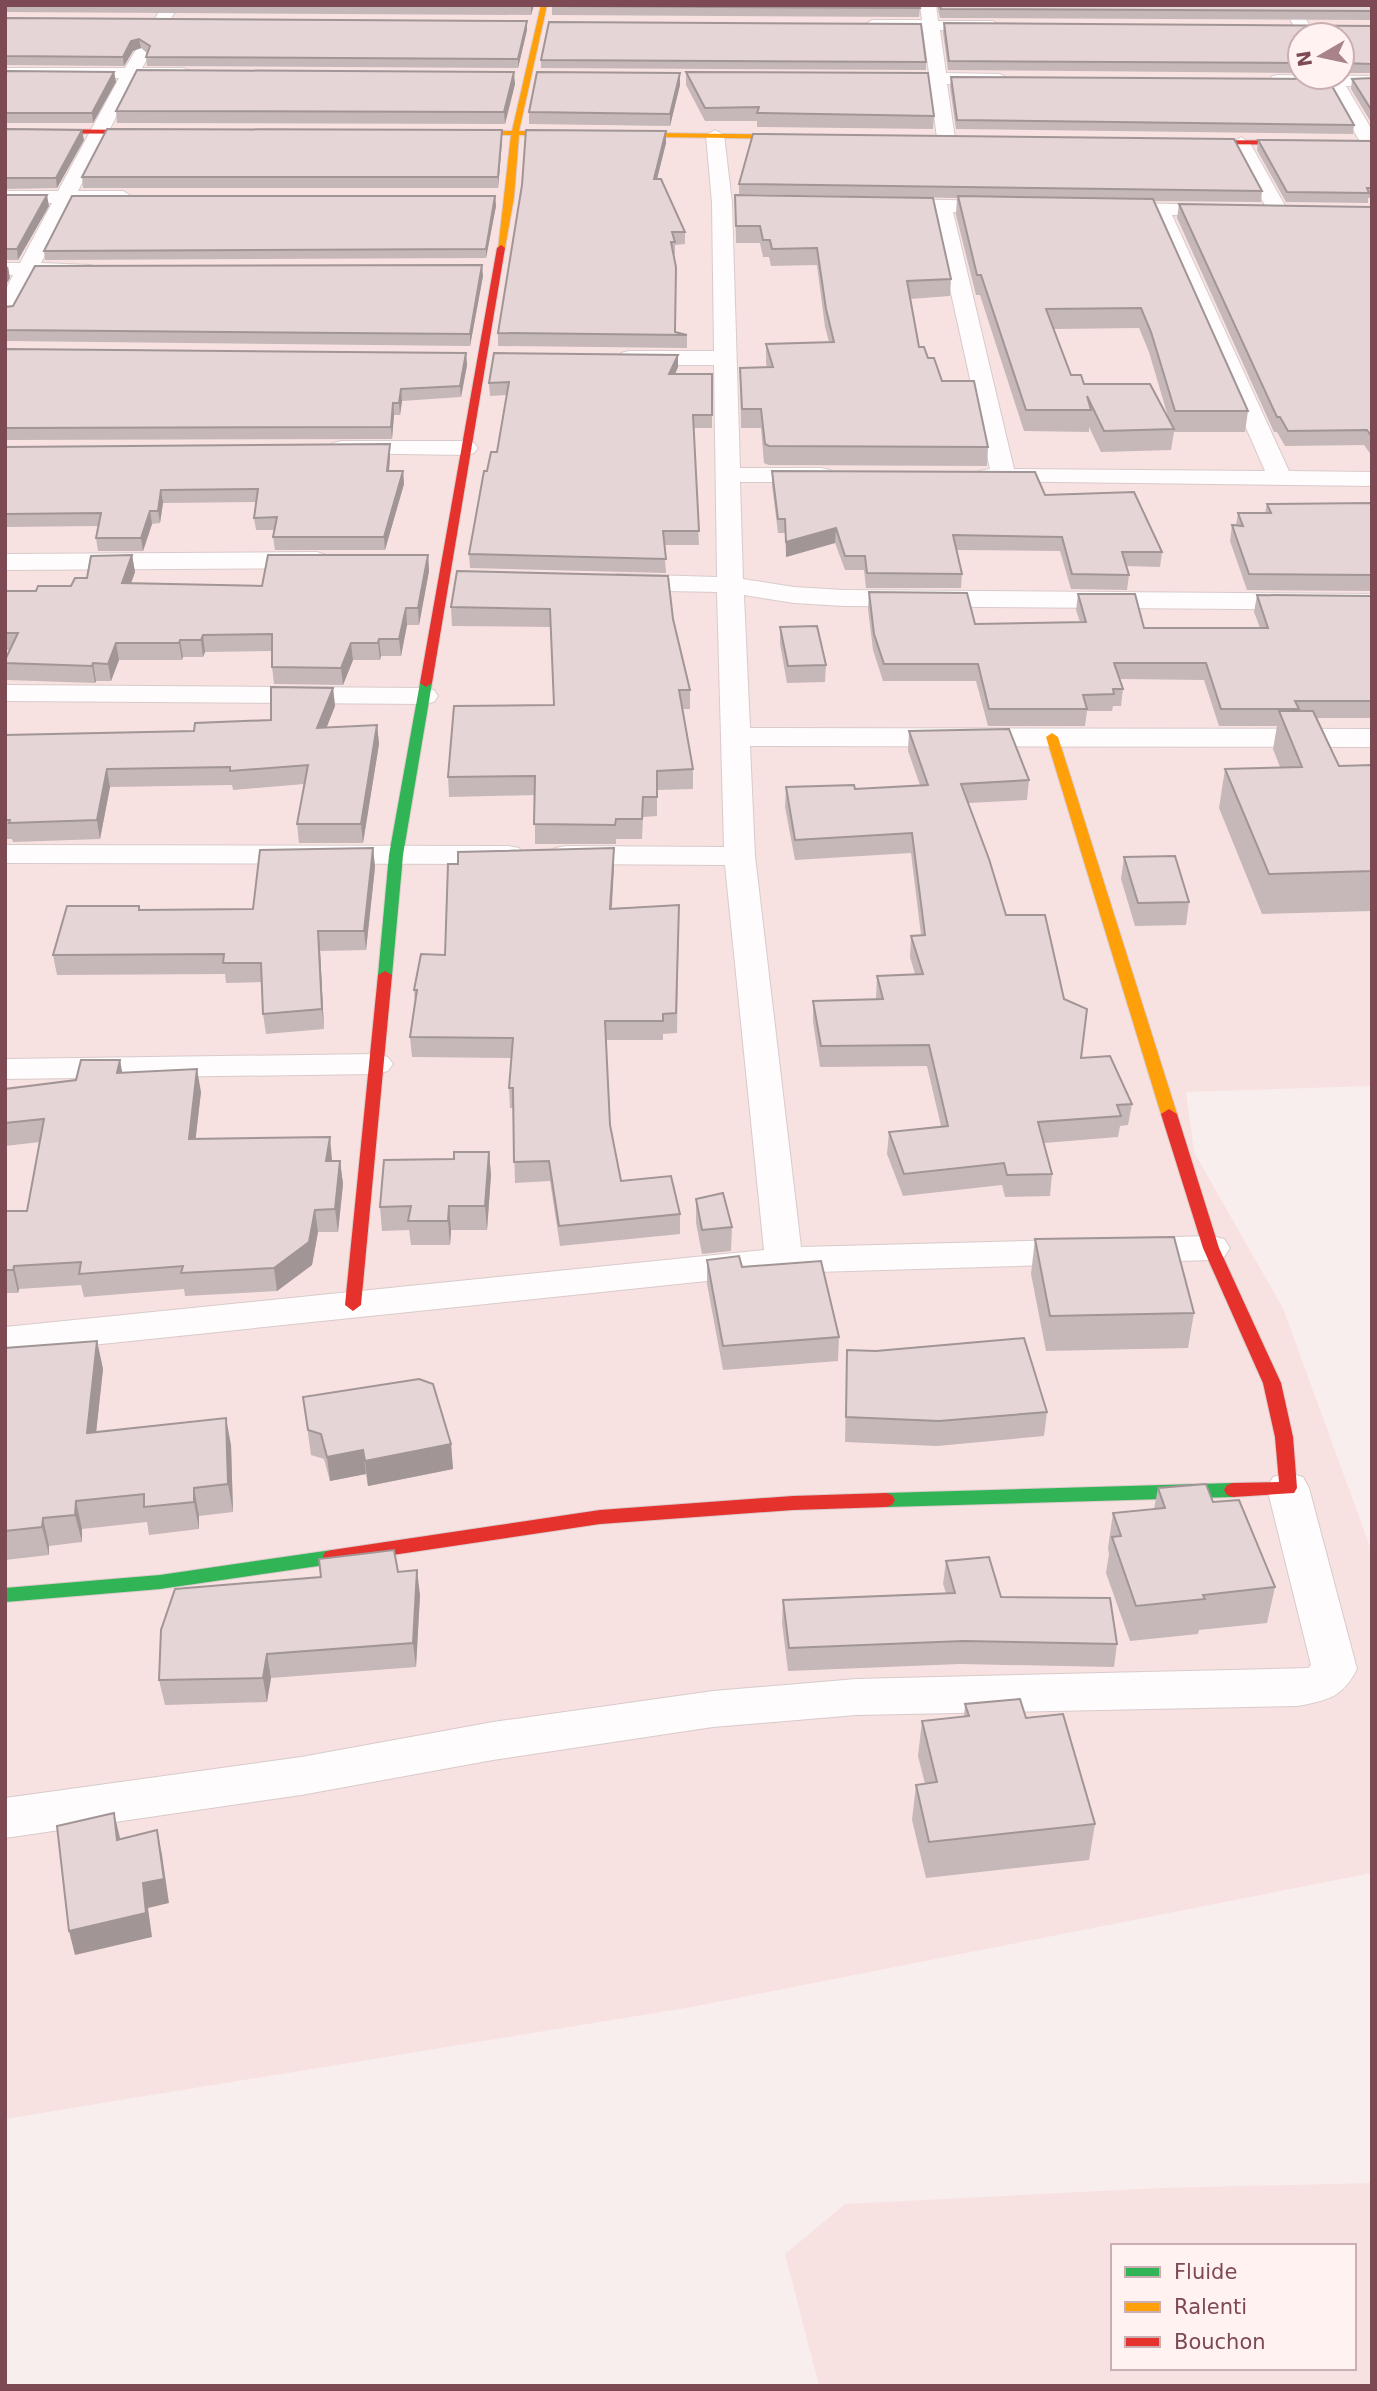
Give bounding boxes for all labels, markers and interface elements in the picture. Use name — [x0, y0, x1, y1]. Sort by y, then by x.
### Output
north arrow — [1286, 21, 1356, 91]
text: N — [1292, 49, 1316, 68]
legend — [1111, 2244, 1356, 2370]
text: Fluide — [1174, 2260, 1237, 2284]
text: Ralenti — [1174, 2295, 1247, 2319]
text: Bouchon — [1174, 2330, 1266, 2354]

